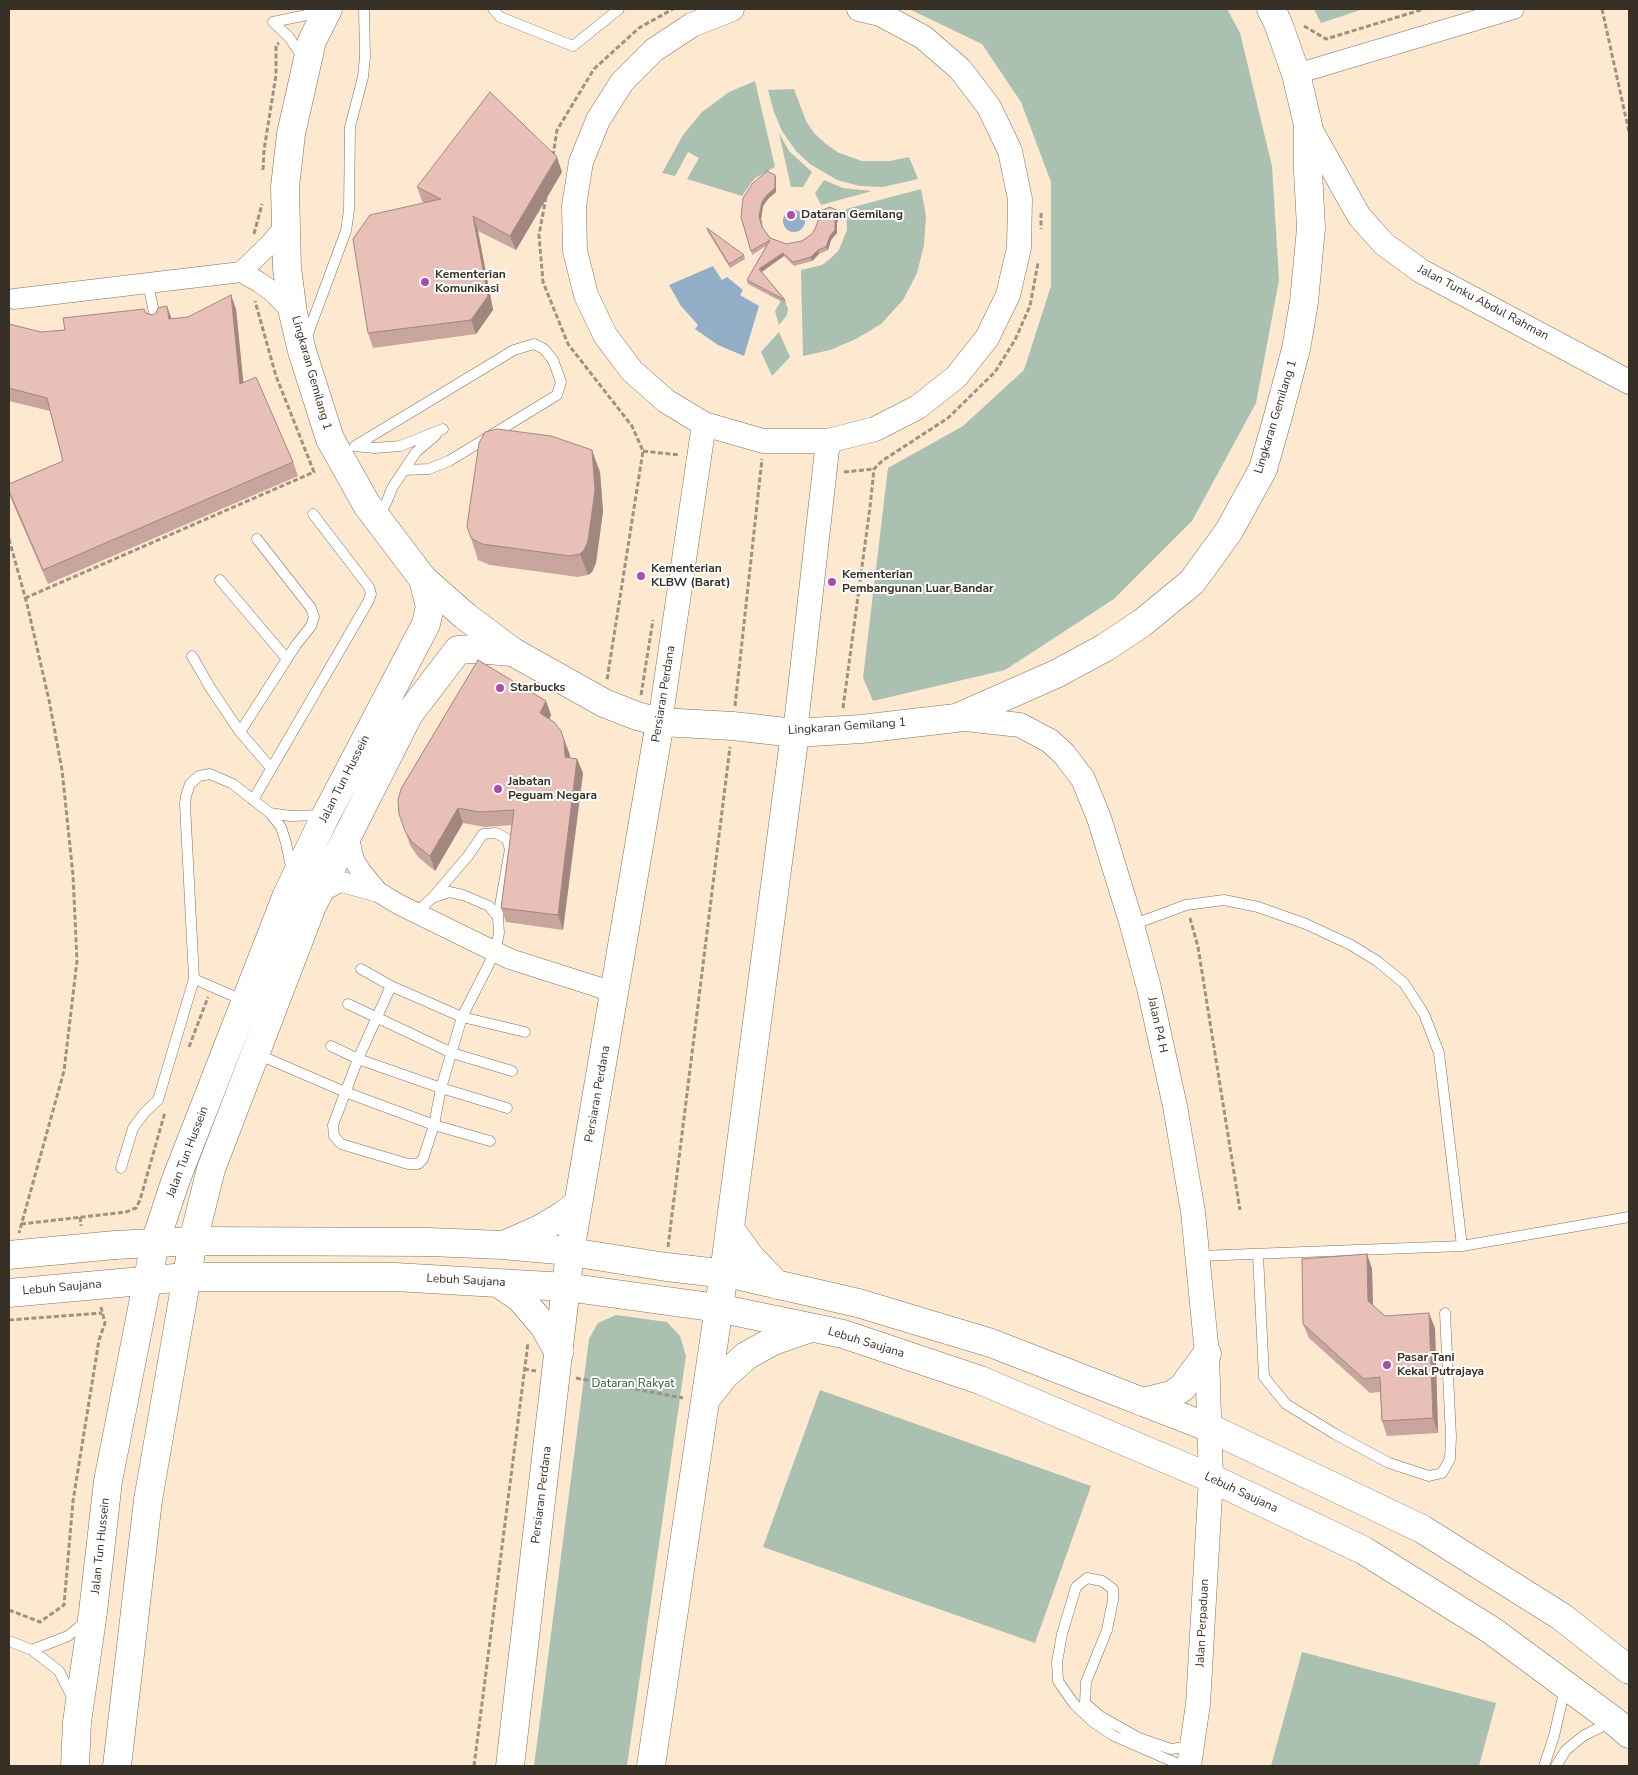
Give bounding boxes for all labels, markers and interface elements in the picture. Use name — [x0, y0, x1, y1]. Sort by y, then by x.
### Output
place label: Dataran Gemilang — [801, 208, 903, 222]
marker: Dataran Gemilang — [785, 209, 797, 221]
street label: Jalan Tunku Abdul Rahman — [1415, 262, 1551, 344]
place label: Kementerian Komunikasi — [435, 268, 506, 296]
marker: Kementerian Komunikasi — [419, 276, 431, 288]
street label: Lingkaran Gemilang 1 — [288, 314, 334, 432]
street label: Lingkaran Gemilang 1 — [1252, 358, 1300, 476]
place label: Kementerian KLBW (Barat) — [651, 562, 731, 590]
place label: Kementerian Pembangunan Luar Bandar — [842, 568, 994, 596]
marker: Kementerian KLBW (Barat) — [635, 570, 647, 582]
marker: Kementerian Pembangunan Luar Bandar — [826, 576, 838, 588]
street label: Persiaran Perdana — [649, 645, 679, 743]
place label: Starbucks — [510, 681, 565, 695]
marker: Starbucks — [494, 682, 506, 694]
street label: Lingkaran Gemilang 1 — [788, 716, 906, 738]
street label: Jalan Tun Hussein — [317, 733, 373, 825]
place label: Jabatan Peguam Negara — [508, 775, 597, 803]
marker: Jabatan Peguam Negara — [492, 783, 504, 795]
street label: Jalan P4 H — [1144, 996, 1170, 1054]
street label: Persiaran Perdana — [582, 1045, 614, 1143]
street label: Jalan Tun Hussein — [164, 1104, 212, 1200]
street label: Lebuh Saujana — [426, 1272, 506, 1290]
street label: Lebuh Saujana — [22, 1277, 102, 1299]
street label: Lebuh Saujana — [826, 1325, 906, 1361]
place label: Pasar Tani Kekal Putrajaya — [1397, 1351, 1484, 1379]
marker: Pasar Tani Kekal Putrajaya — [1381, 1359, 1393, 1371]
park label: Dataran Rakyat — [591, 1377, 675, 1391]
street label: Persiaran Perdana — [529, 1446, 555, 1544]
street label: Lebuh Saujana — [1202, 1470, 1280, 1516]
street label: Jalan Tun Hussein — [89, 1497, 113, 1595]
street label: Jalan Perpaduan — [1193, 1579, 1213, 1667]

